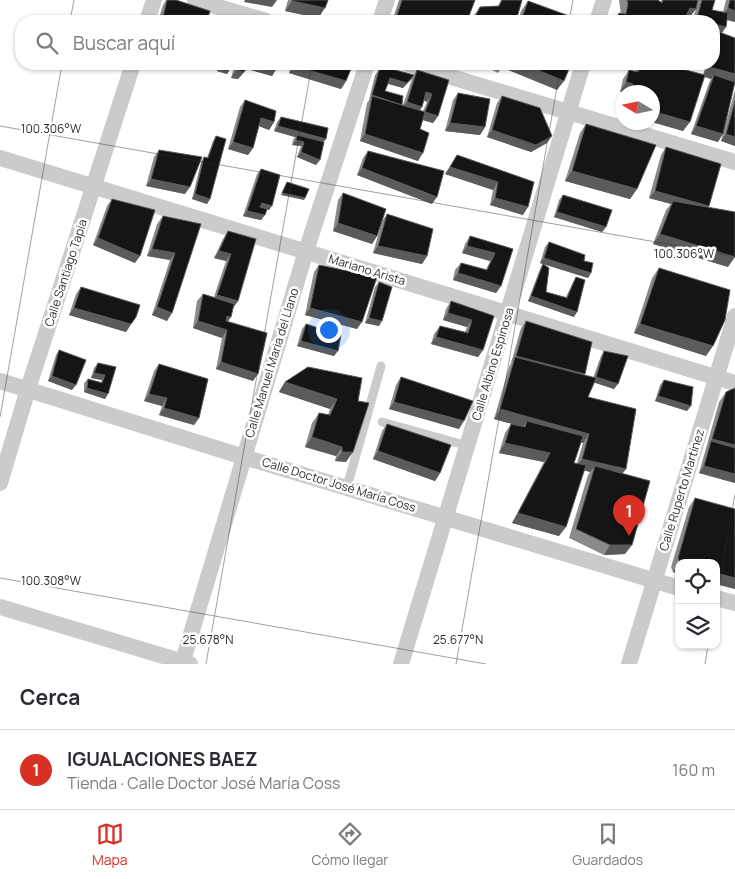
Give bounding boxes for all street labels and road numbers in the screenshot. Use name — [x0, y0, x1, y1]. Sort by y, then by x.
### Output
street label: Calle Santiago Tapia — [40, 217, 91, 329]
street label: Mariano Arista — [327, 250, 408, 289]
street label: Calle Manuel Maria del Llano — [241, 286, 302, 440]
street label: Calle Albino Espinosa — [467, 305, 518, 422]
street label: Calle Ruperto Martínez — [655, 427, 708, 553]
street label: Calle Doctor José María Coss — [260, 453, 418, 516]

